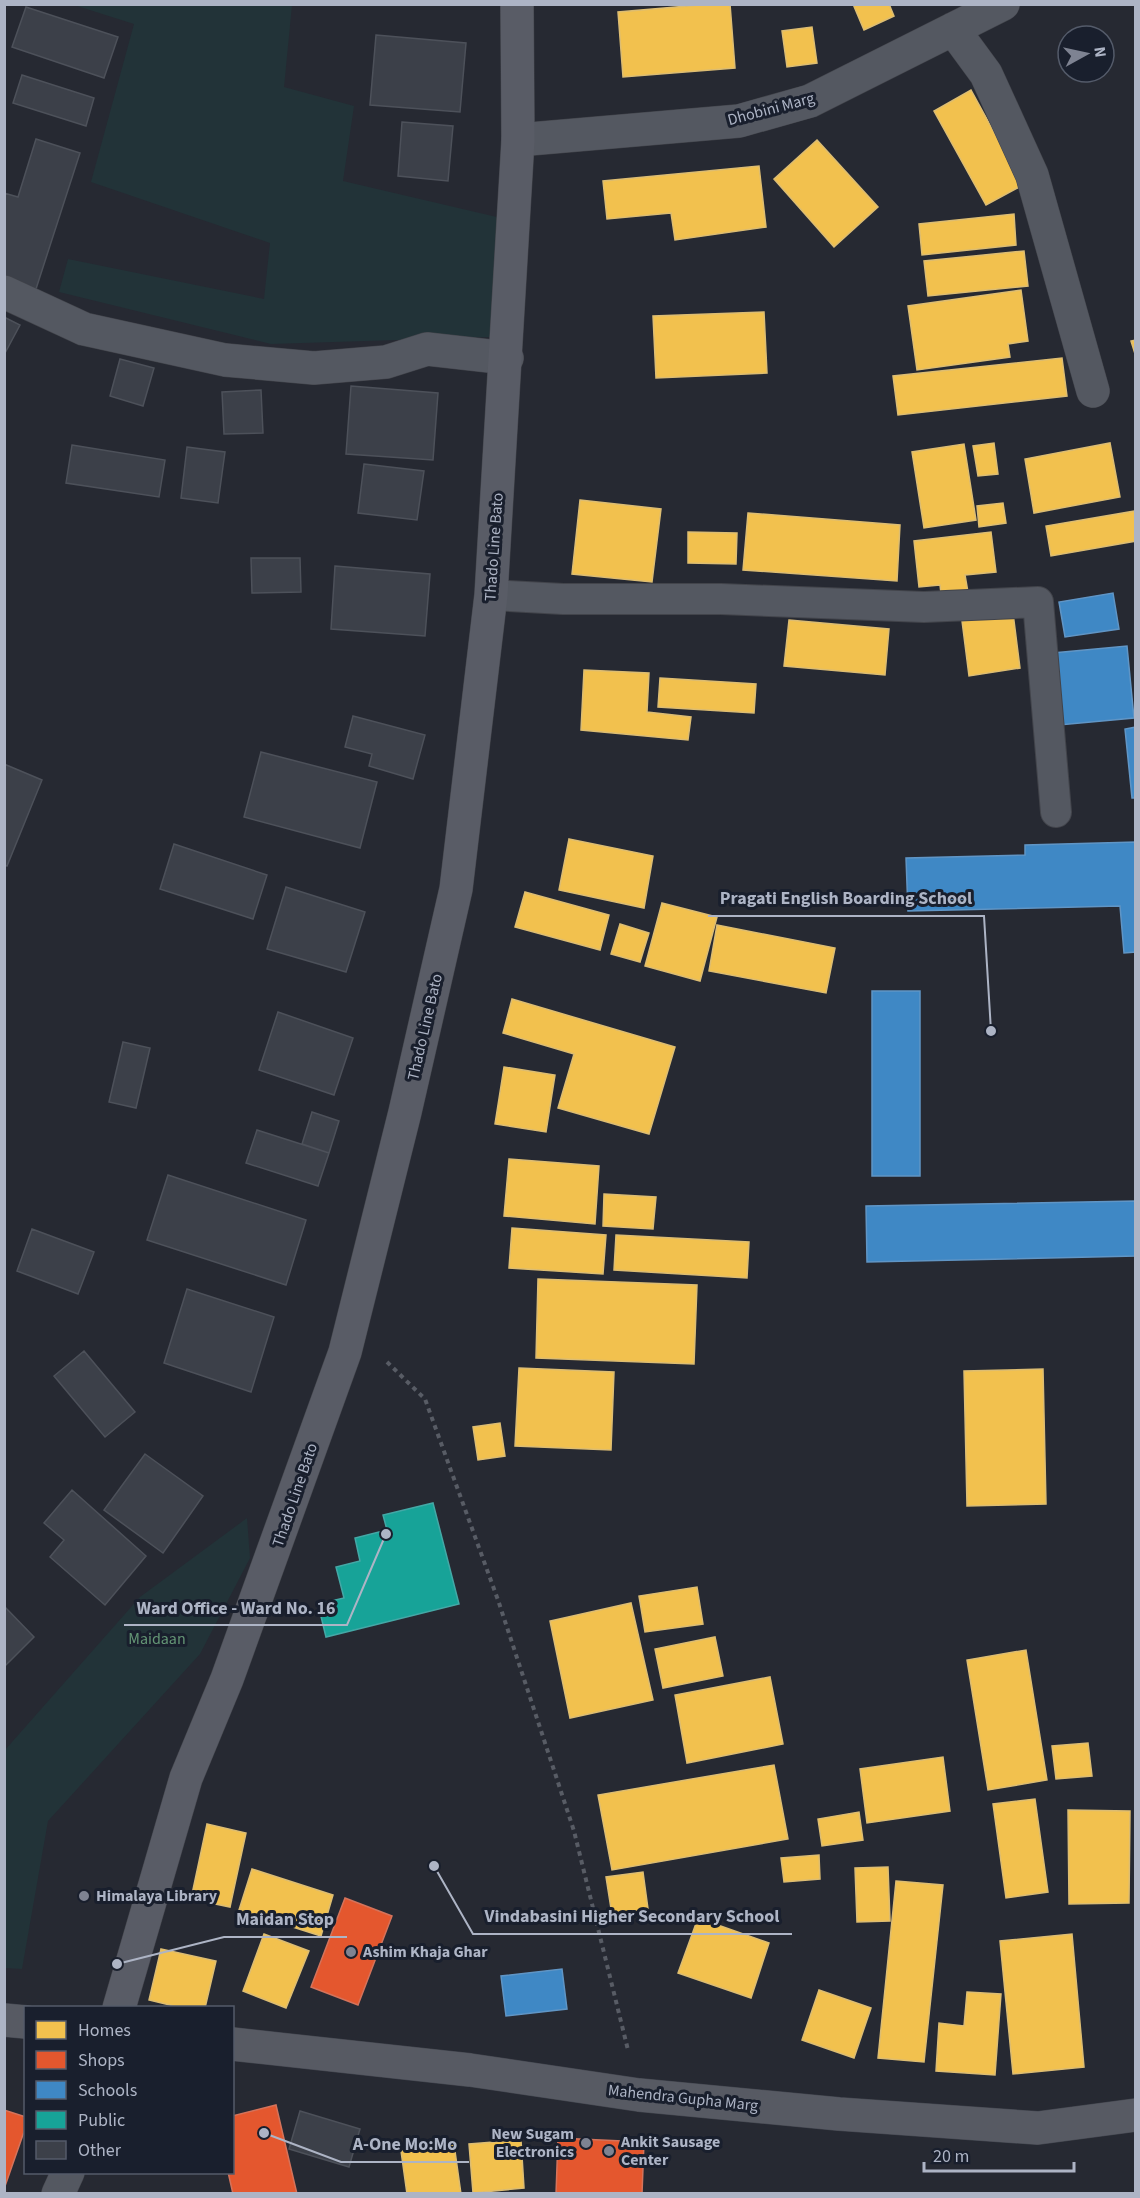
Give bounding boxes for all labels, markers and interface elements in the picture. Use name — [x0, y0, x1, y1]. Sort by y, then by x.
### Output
north arrow — [1056, 24, 1116, 84]
text: N — [1088, 45, 1111, 59]
street label: Dhobini Marg — [725, 87, 817, 131]
street label: Thado Line Bato — [479, 492, 509, 602]
callout: Pragati English Boarding School — [708, 880, 984, 916]
text: Pragati English Boarding School — [720, 886, 972, 911]
street label: Thado Line Bato — [402, 972, 448, 1082]
street label: Thado Line Bato — [267, 1440, 323, 1550]
callout: Ward Office - Ward No. 16 — [124, 1589, 347, 1625]
text: Ward Office - Ward No. 16 — [137, 1596, 335, 1621]
park label: Maidaan — [128, 1628, 186, 1650]
place label: Himalaya Library — [96, 1885, 218, 1907]
marker: Himalaya Library — [77, 1889, 91, 1903]
callout: Vindabasini Higher Secondary School — [473, 1898, 792, 1934]
callout: Maidan Stop — [224, 1901, 347, 1937]
text: Vindabasini Higher Secondary School — [483, 1904, 780, 1929]
text: Maidan Stop — [236, 1907, 334, 1932]
place label: Ashim Khaja Ghar — [362, 1941, 488, 1963]
marker: Ashim Khaja Ghar — [344, 1945, 358, 1959]
legend — [24, 2006, 234, 2174]
text: Homes — [78, 2018, 131, 2043]
text: Shops — [78, 2048, 125, 2073]
text: Schools — [78, 2078, 137, 2103]
street label: Mahendra Gupha Marg — [607, 2079, 759, 2117]
text: Public — [78, 2108, 125, 2133]
place label: New Sugam Electronics — [491, 2123, 574, 2163]
callout: A-One Mo:Mo — [341, 2126, 469, 2162]
place label: Ankit Sausage Center — [620, 2131, 720, 2171]
text: A-One Mo:Mo — [352, 2132, 457, 2157]
scale bar — [924, 2135, 1074, 2173]
marker: New Sugam Electronics — [579, 2136, 593, 2150]
text: Other — [78, 2138, 122, 2163]
marker: Ankit Sausage Center — [602, 2144, 616, 2158]
text: 20 m — [933, 2144, 969, 2169]

